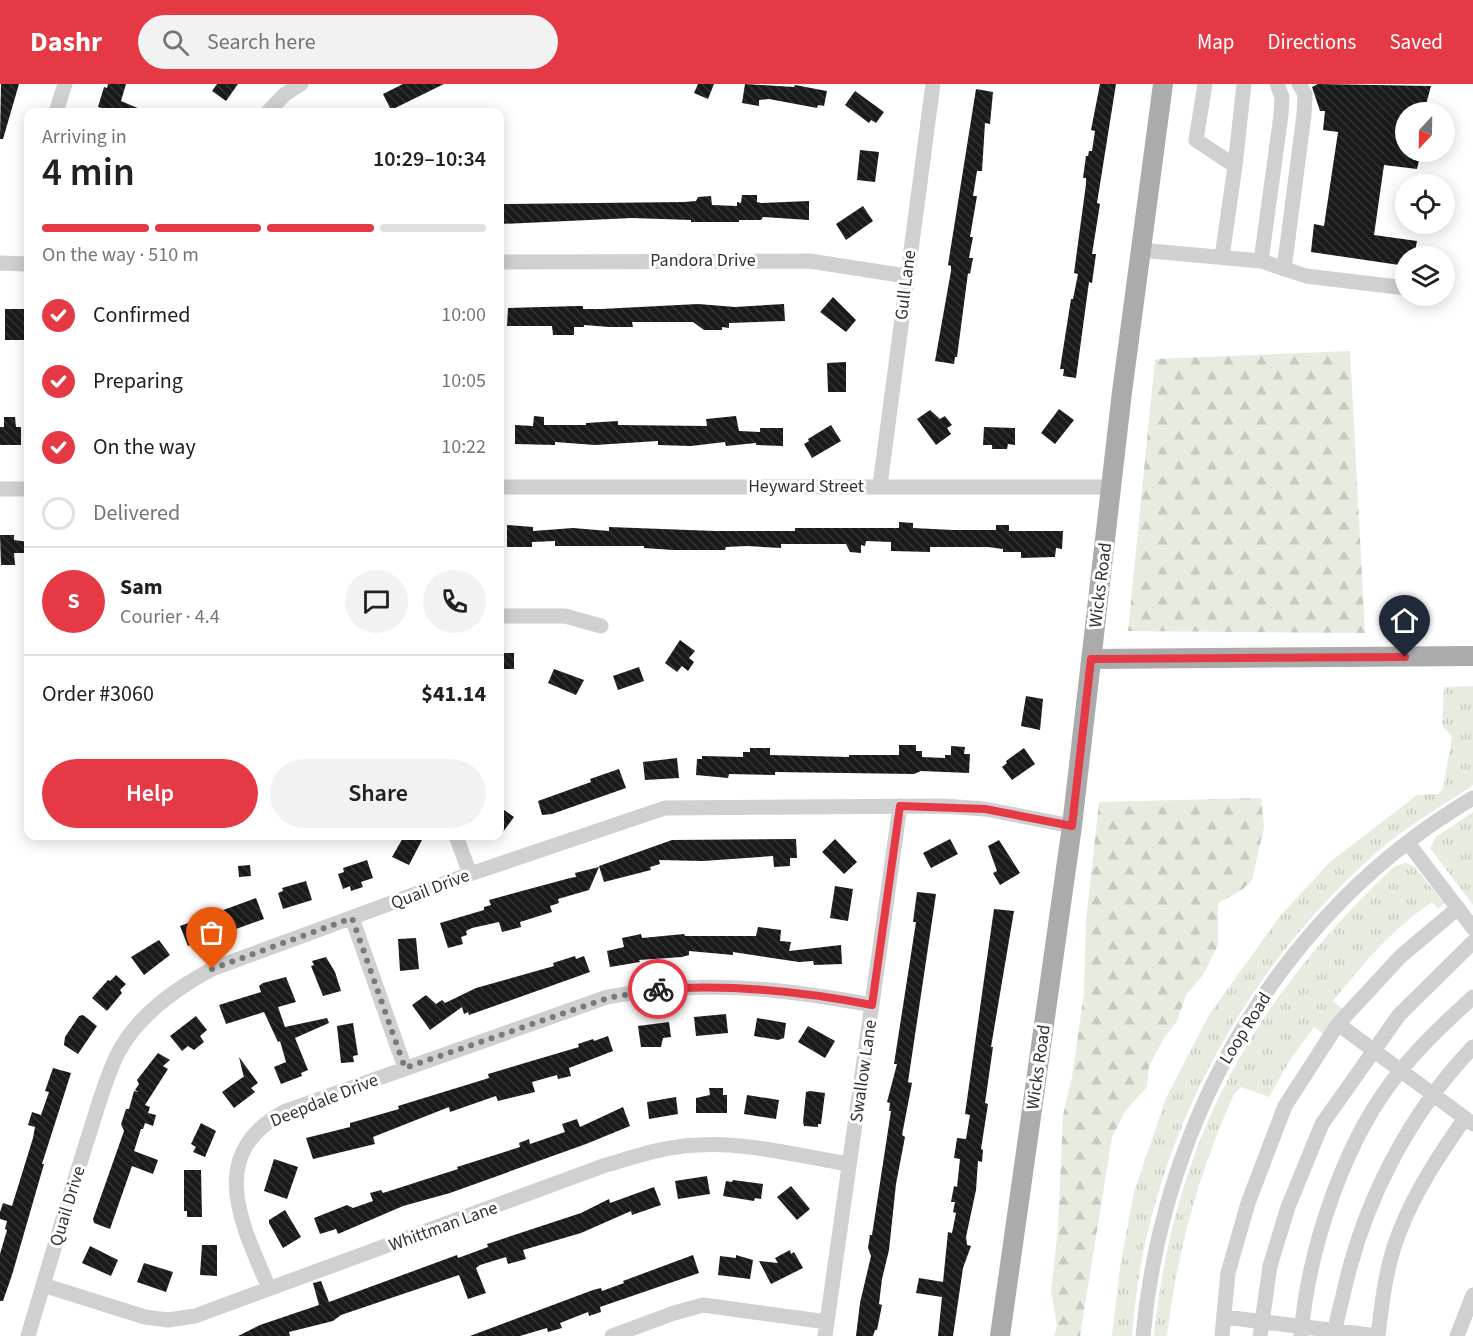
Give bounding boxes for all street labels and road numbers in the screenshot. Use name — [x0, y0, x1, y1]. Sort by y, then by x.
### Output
street label: Pandora Drive — [650, 248, 756, 273]
street label: Gull Lane — [889, 249, 922, 321]
street label: Heyward Street — [748, 474, 864, 499]
street label: Wicks Road — [1083, 541, 1118, 629]
street label: Quail Drive — [387, 863, 473, 916]
street label: Loop Road — [1214, 988, 1277, 1069]
street label: Swallow Lane — [844, 1018, 883, 1124]
street label: Wicks Road — [1020, 1023, 1057, 1111]
street label: Deepdale Drive — [267, 1067, 382, 1133]
street label: Quail Drive — [43, 1163, 92, 1249]
street label: Whittman Lane — [385, 1195, 501, 1258]

